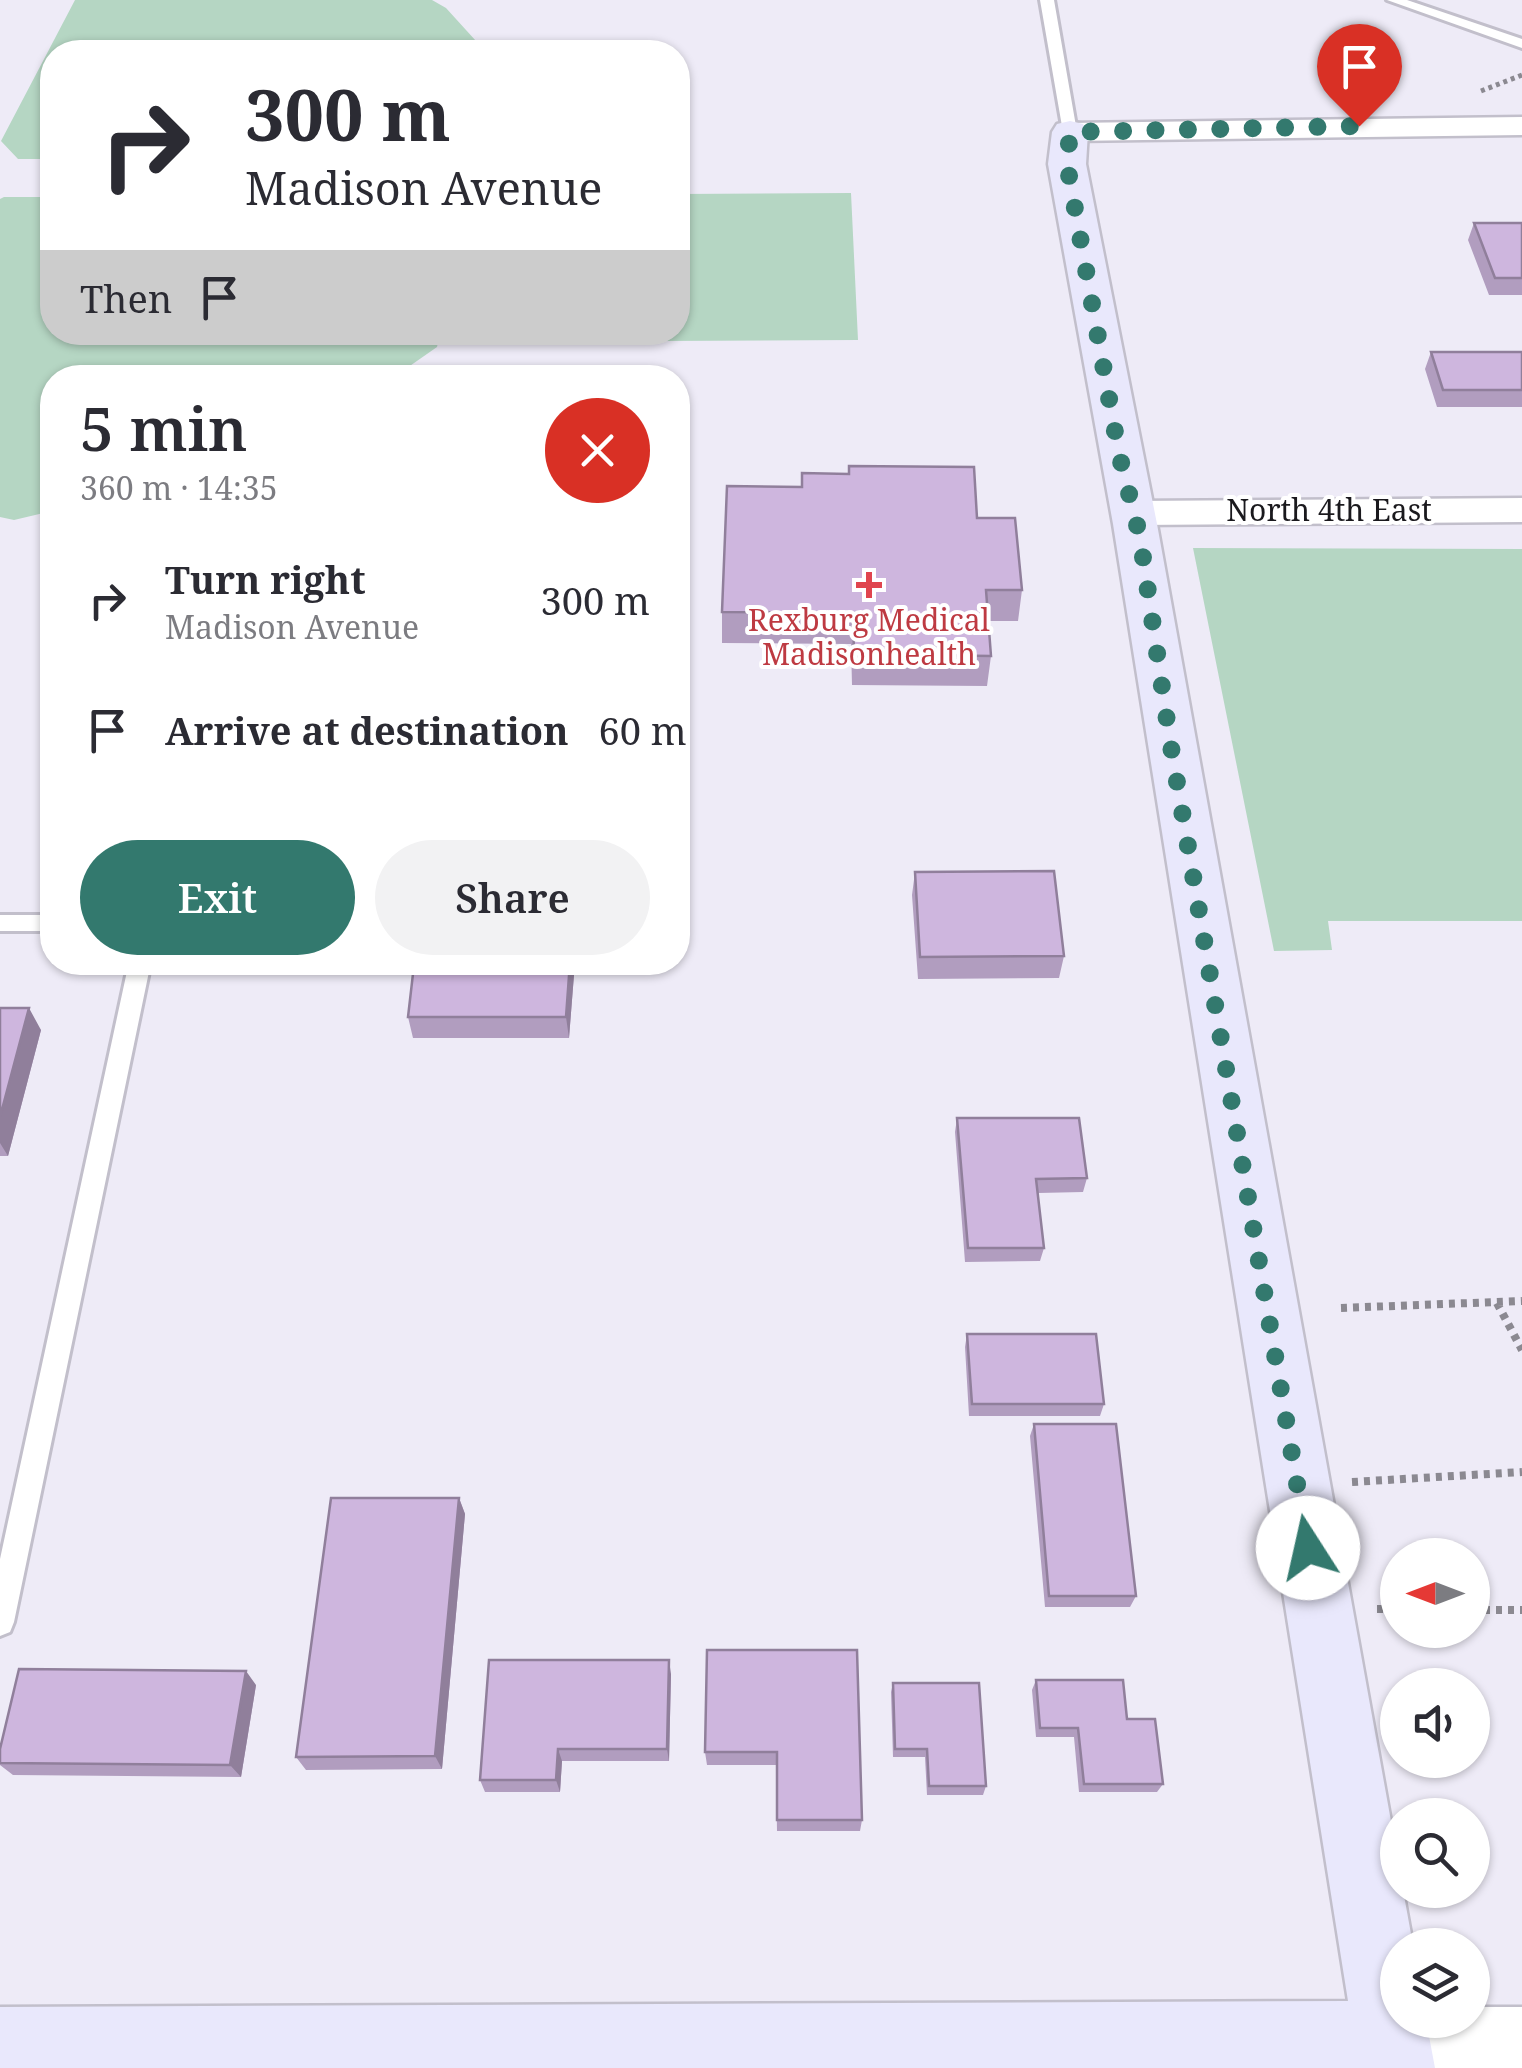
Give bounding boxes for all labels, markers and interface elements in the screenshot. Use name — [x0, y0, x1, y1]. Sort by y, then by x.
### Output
pin — [1317, 24, 1402, 127]
icon: arrive — [1332, 39, 1387, 94]
text: 300 m — [245, 66, 451, 162]
icon: right — [80, 80, 210, 210]
text: Madison Avenue — [245, 157, 602, 218]
icon: arrive — [192, 270, 247, 325]
text: Then — [80, 272, 172, 324]
text: 5 min — [80, 387, 248, 469]
button: close — [545, 398, 650, 503]
text: 360 m · 14:35 — [80, 466, 278, 509]
street label: North 4th East — [1226, 489, 1432, 530]
text: Turn right — [165, 553, 366, 605]
marker: Rexburg Medical Madisonhealth — [856, 572, 882, 598]
icon: right — [80, 573, 135, 628]
text: 300 m — [540, 574, 650, 626]
place label: Rexburg Medical Madisonhealth — [748, 599, 990, 674]
text: Madison Avenue — [165, 605, 419, 648]
icon: arrive — [80, 703, 135, 758]
text: Arrive at destination — [165, 704, 569, 756]
text: 60 m — [599, 704, 687, 756]
button: Exit — [80, 840, 355, 955]
button: Share — [375, 840, 650, 955]
position arrow — [1256, 1496, 1360, 1600]
north arrow — [1380, 1538, 1490, 1648]
map controls — [1380, 1538, 1490, 2038]
button: sound — [1380, 1668, 1490, 1778]
button: search — [1380, 1798, 1490, 1908]
button: layers — [1380, 1928, 1490, 2038]

